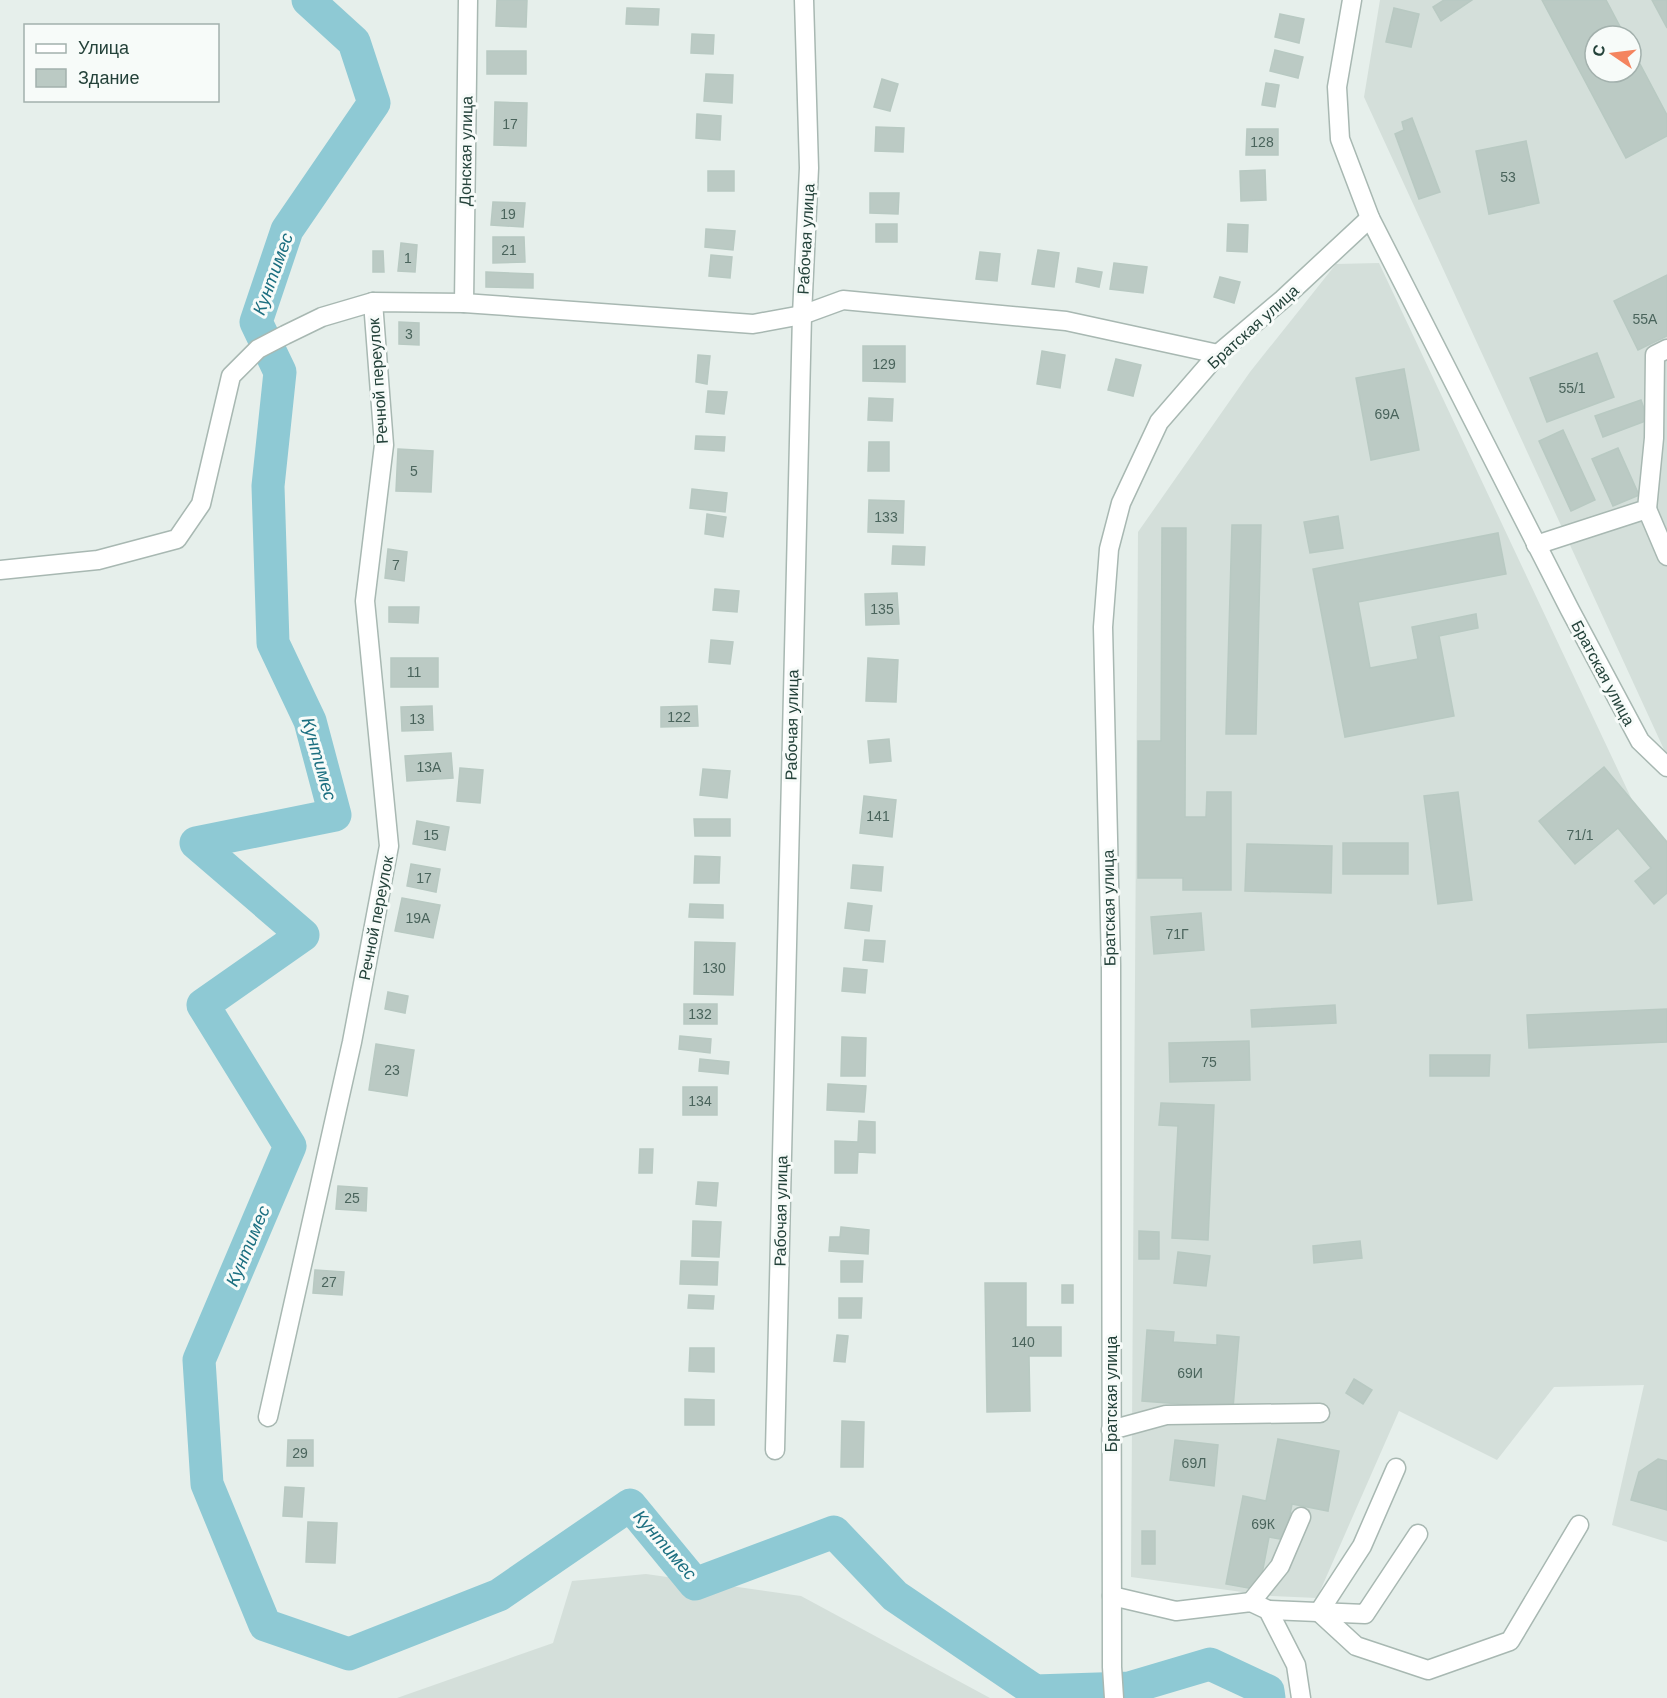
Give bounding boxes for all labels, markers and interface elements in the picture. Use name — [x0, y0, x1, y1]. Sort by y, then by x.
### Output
legend — [24, 24, 219, 102]
north arrow — [1583, 24, 1643, 84]
text: Улица — [78, 38, 130, 58]
text: С — [1589, 42, 1609, 58]
text: Здание — [78, 68, 139, 88]
street label: Донская улица — [457, 96, 475, 206]
house number: 17 — [502, 116, 518, 132]
house number: 128 — [1250, 134, 1274, 150]
house number: 53 — [1500, 169, 1516, 185]
street label: Рабочая улица — [795, 183, 817, 295]
house number: 19 — [500, 206, 516, 222]
water label: Кунтимес — [249, 230, 297, 318]
house number: 21 — [501, 242, 517, 258]
house number: 1 — [404, 250, 412, 266]
street label: Братская улица — [1204, 282, 1302, 372]
house number: 55А — [1633, 311, 1658, 327]
street label: Речной переулок — [365, 317, 391, 444]
house number: 3 — [405, 326, 413, 342]
house number: 129 — [872, 356, 896, 372]
house number: 55/1 — [1558, 380, 1586, 396]
house number: 69А — [1375, 406, 1400, 422]
house number: 5 — [410, 463, 418, 479]
house number: 133 — [874, 509, 898, 525]
house number: 7 — [392, 557, 400, 573]
house number: 135 — [870, 601, 894, 617]
street label: Братская улица — [1568, 618, 1638, 728]
house number: 11 — [407, 664, 421, 680]
street label: Рабочая улица — [783, 669, 801, 781]
house number: 122 — [667, 709, 691, 725]
house number: 13 — [409, 711, 425, 727]
water label: Кунтимес — [298, 715, 340, 803]
house number: 13А — [417, 759, 442, 775]
house number: 141 — [866, 808, 890, 824]
house number: 15 — [423, 827, 439, 843]
house number: 71/1 — [1566, 827, 1594, 843]
street label: Братская улица — [1099, 850, 1119, 966]
street label: Речной переулок — [356, 854, 397, 981]
house number: 17 — [416, 870, 432, 886]
house number: 19А — [406, 910, 431, 926]
house number: 71Г — [1165, 926, 1189, 942]
house number: 130 — [702, 960, 726, 976]
house number: 132 — [688, 1006, 712, 1022]
house number: 75 — [1201, 1054, 1217, 1070]
house number: 23 — [384, 1062, 400, 1078]
house number: 134 — [688, 1093, 712, 1109]
street label: Рабочая улица — [772, 1155, 790, 1267]
house number: 25 — [344, 1190, 360, 1206]
water label: Кунтимес — [222, 1203, 274, 1289]
house number: 27 — [321, 1274, 337, 1290]
house number: 140 — [1011, 1334, 1035, 1350]
street label: Братская улица — [1103, 1336, 1120, 1452]
house number: 69И — [1177, 1365, 1203, 1381]
house number: 29 — [292, 1445, 308, 1461]
house number: 69Л — [1182, 1455, 1206, 1471]
water label: Кунтимес — [629, 1506, 701, 1584]
house number: 69К — [1251, 1516, 1276, 1532]

